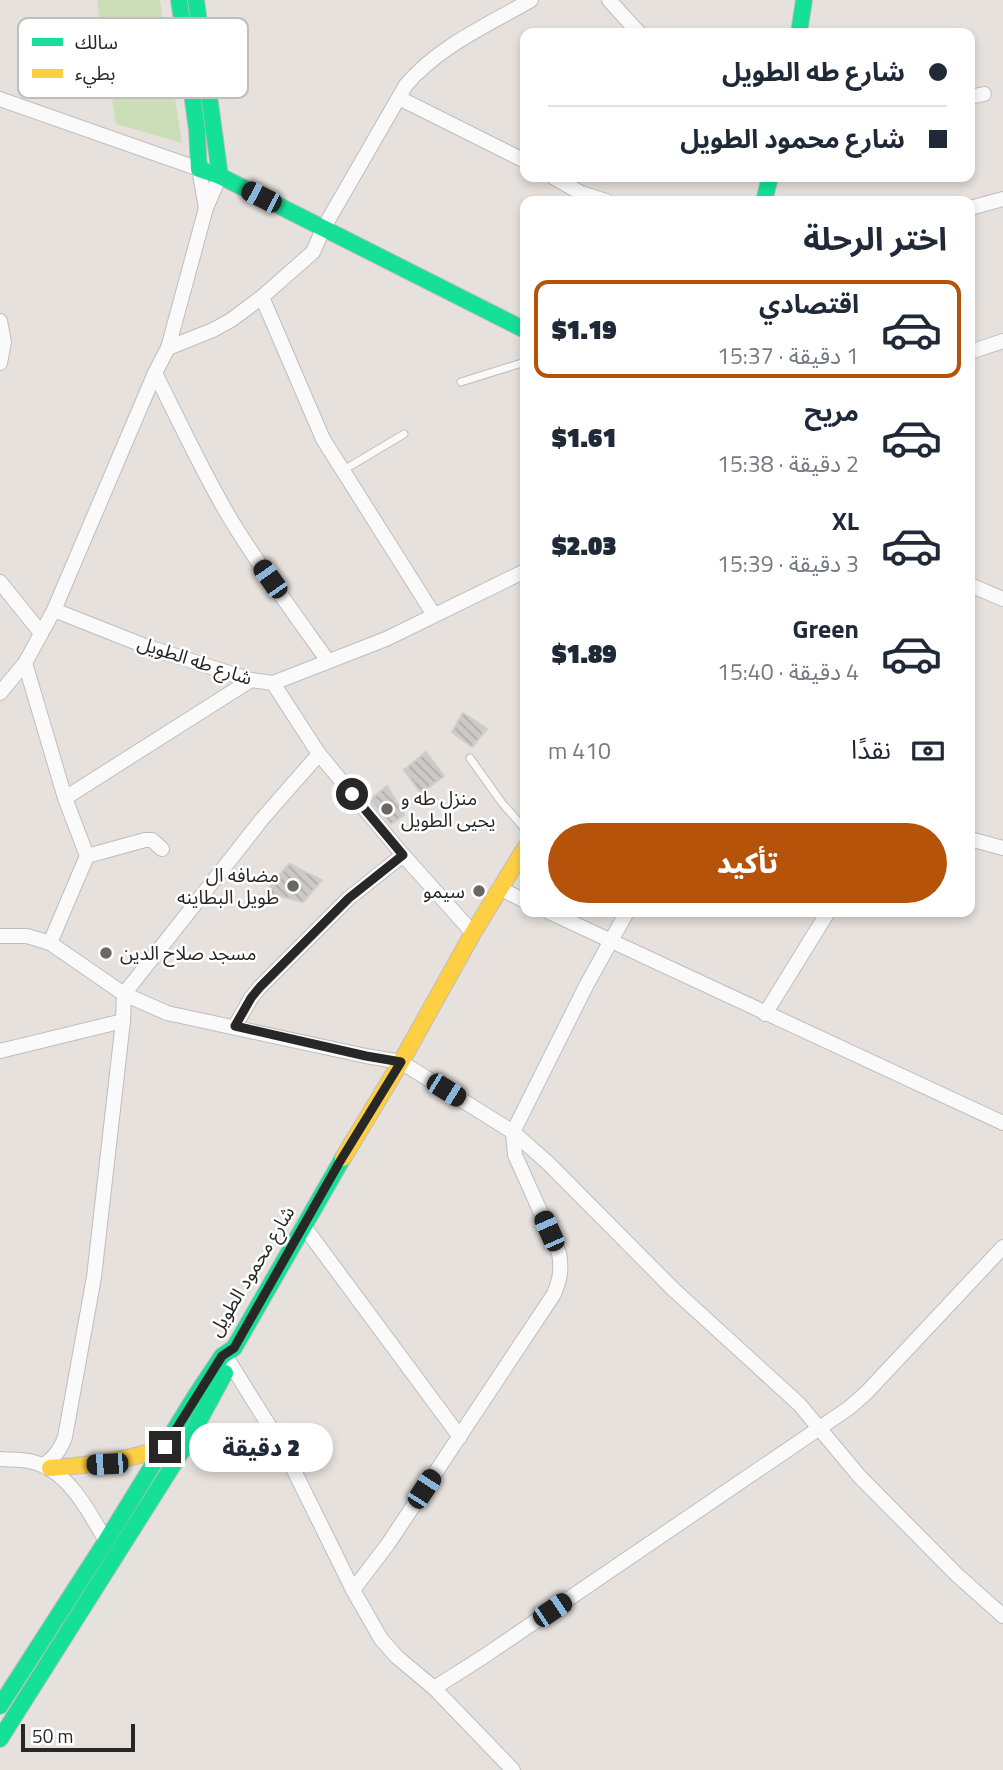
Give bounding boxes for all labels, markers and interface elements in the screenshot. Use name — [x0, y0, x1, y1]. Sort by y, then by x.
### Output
legend — [18, 18, 248, 98]
text: سالك — [75, 27, 118, 56]
text: شارع طه الطويل — [722, 52, 905, 91]
text: بطيء — [75, 58, 115, 88]
text: شارع محمود الطويل — [680, 119, 905, 158]
car — [238, 178, 285, 216]
text: اختر الرحلة — [803, 214, 947, 262]
text: اقتصادي — [759, 284, 859, 323]
icon: car — [880, 298, 943, 361]
text: $1.19 — [552, 310, 617, 349]
text: 1 دقيقة · 15:37 — [717, 338, 859, 373]
text: مريح — [804, 392, 859, 431]
icon: car — [880, 406, 943, 469]
text: $1.61 — [552, 418, 617, 457]
text: 2 دقيقة · 15:38 — [717, 446, 859, 481]
text: XL — [832, 501, 859, 540]
icon: car — [880, 514, 943, 577]
text: $2.03 — [552, 526, 617, 565]
text: 3 دقيقة · 15:39 — [717, 546, 859, 581]
car — [250, 556, 291, 602]
text: Green — [793, 609, 859, 648]
icon: car — [880, 622, 943, 685]
street label: شارع طه الطويل — [134, 627, 256, 692]
text: $1.89 — [552, 634, 617, 673]
text: 4 دقيقة · 15:40 — [717, 654, 859, 689]
text: نقدًا — [851, 730, 891, 769]
icon: cash — [909, 732, 947, 770]
text: 410 m — [548, 733, 611, 768]
route start — [336, 778, 368, 810]
place label: منزل طه و يحيى الطويل — [401, 783, 496, 834]
marker: منزل طه و يحيى الطويل — [379, 801, 395, 817]
button: تأكيد — [548, 823, 947, 903]
place label: مضافه ال طويل البطاينه — [177, 860, 279, 911]
place label: سيمو — [423, 876, 465, 905]
marker: مضافه ال طويل البطاينه — [285, 878, 301, 894]
marker: سيمو — [471, 883, 487, 899]
place label: مسجد صلاح الدين — [120, 938, 257, 967]
marker: مسجد صلاح الدين — [98, 945, 114, 961]
car — [423, 1070, 470, 1110]
street label: شارع محمود الطويل — [200, 1200, 301, 1342]
car — [531, 1208, 568, 1254]
callout: 2 دقيقة — [190, 1422, 333, 1472]
text: 2 دقيقة — [222, 1430, 300, 1465]
route end — [149, 1431, 181, 1463]
car — [86, 1452, 129, 1476]
car — [404, 1466, 445, 1512]
car — [529, 1590, 576, 1630]
scale bar — [21, 1721, 135, 1753]
text: 50 m — [32, 1721, 73, 1750]

